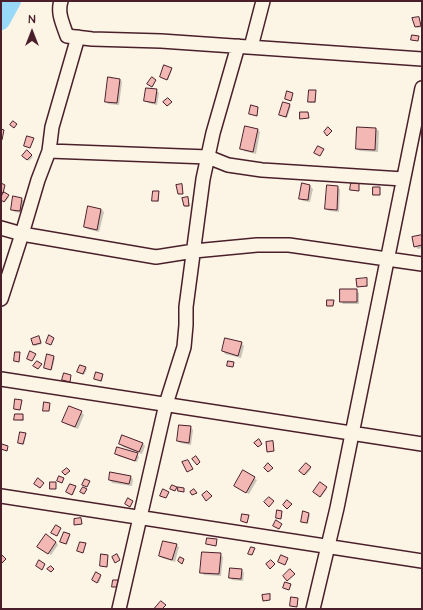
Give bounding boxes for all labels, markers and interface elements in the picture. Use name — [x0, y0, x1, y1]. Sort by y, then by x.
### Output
north arrow — [12, 12, 52, 52]
text: N — [29, 12, 35, 27]

